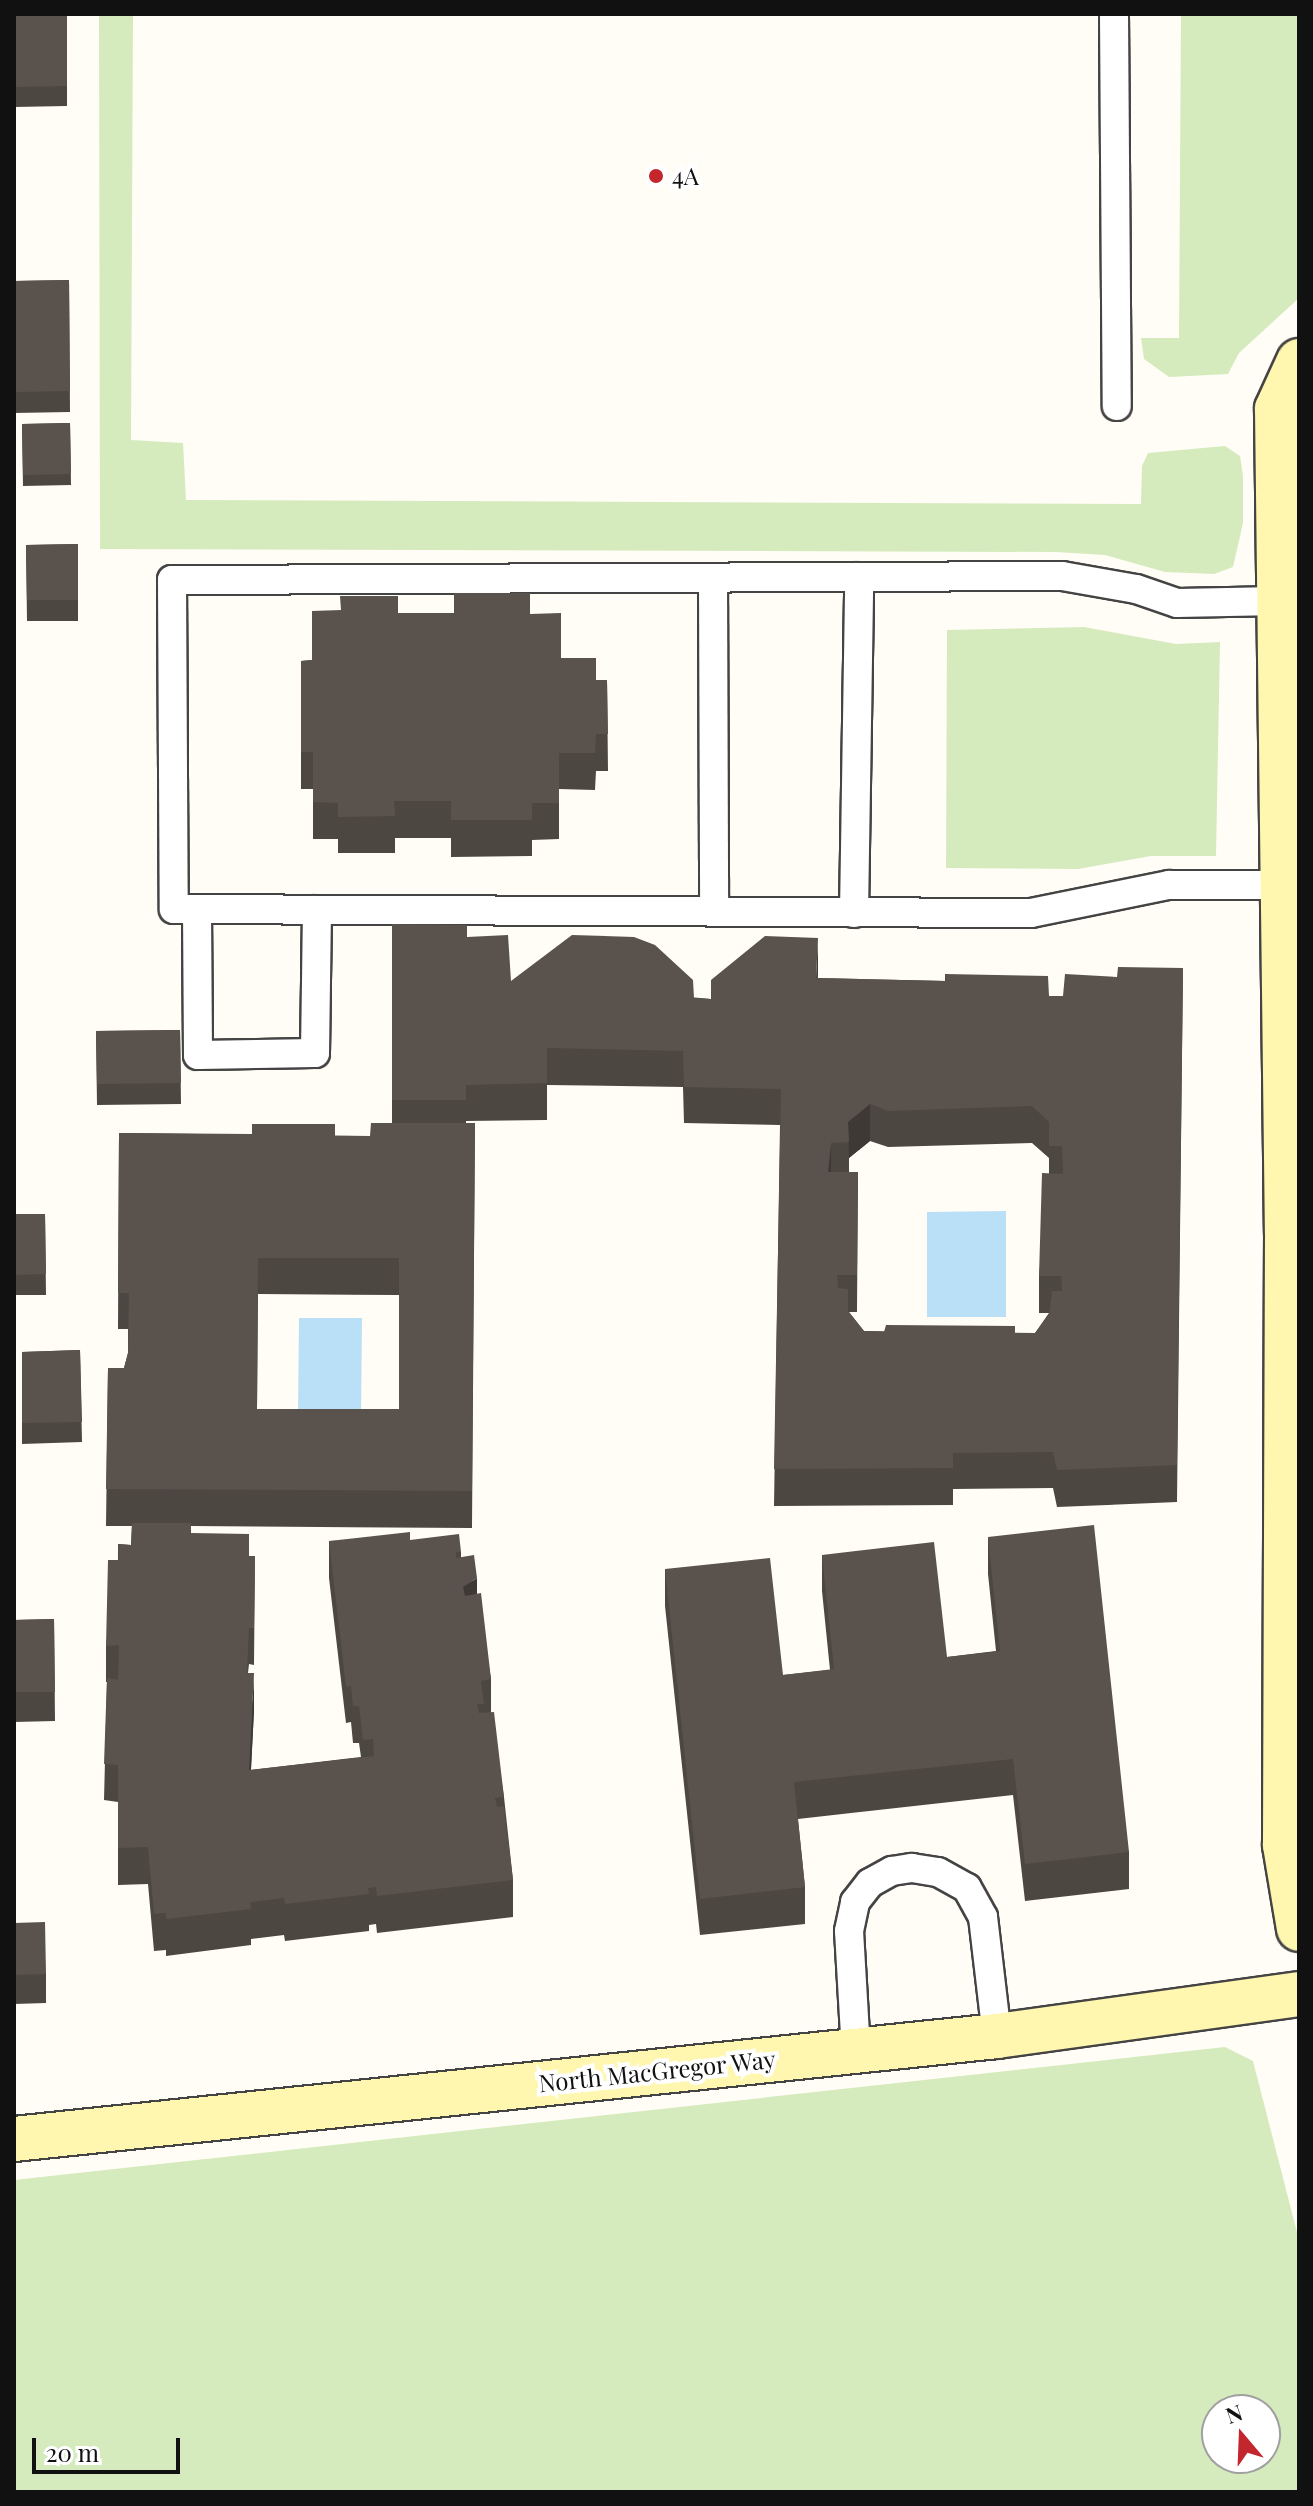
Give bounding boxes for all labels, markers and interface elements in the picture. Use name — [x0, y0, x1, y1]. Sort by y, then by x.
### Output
place label: 4A — [672, 162, 699, 190]
marker: 4A — [647, 167, 665, 185]
street label: North MacGregor Way — [537, 2044, 777, 2098]
north arrow — [1201, 2394, 1281, 2474]
text: N — [1221, 2396, 1246, 2430]
scale bar — [36, 2422, 184, 2472]
text: 20 m — [46, 2436, 99, 2468]

